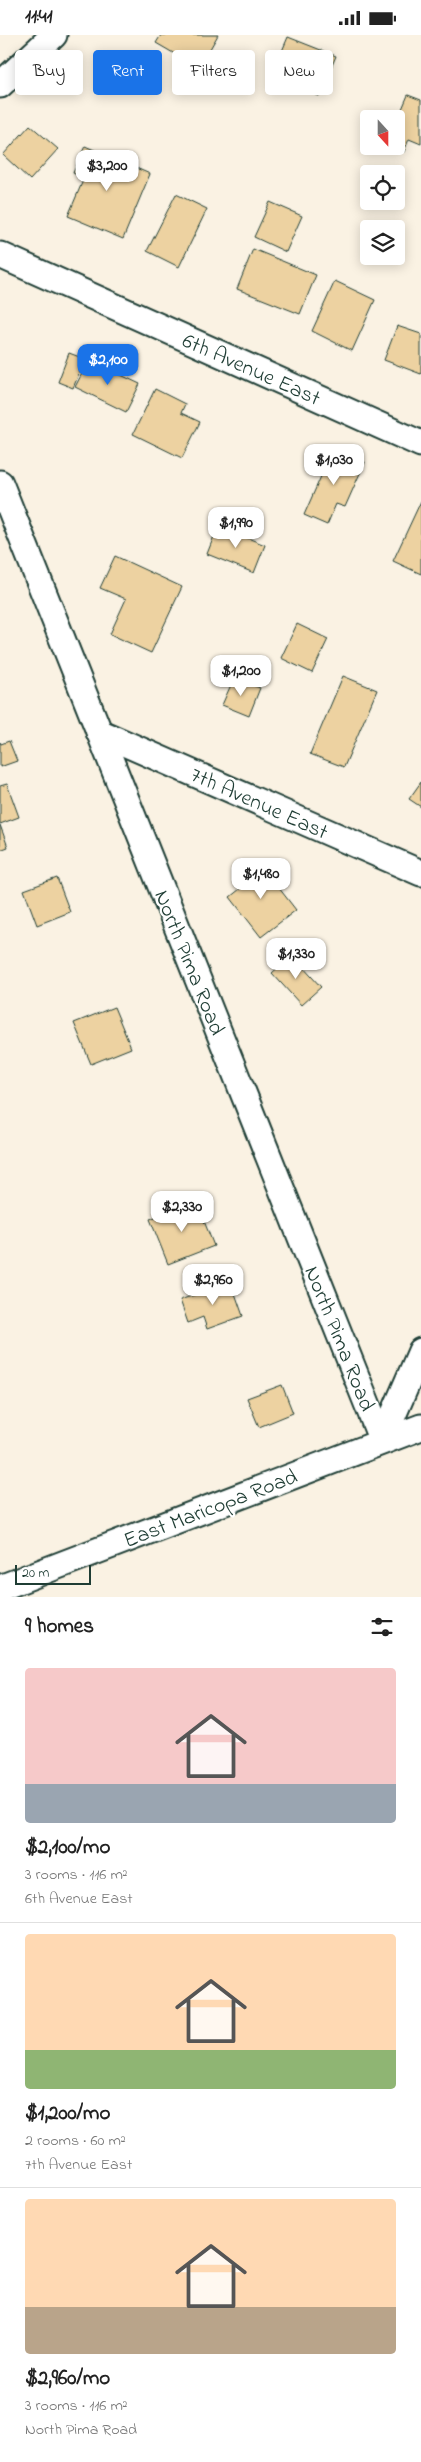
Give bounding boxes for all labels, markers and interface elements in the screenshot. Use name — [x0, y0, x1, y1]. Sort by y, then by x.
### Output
text: 11:41 — [25, 4, 53, 31]
chip: Buy — [15, 50, 83, 95]
chip: Rent — [93, 50, 162, 95]
chip: Filters — [172, 50, 255, 95]
chip: New — [265, 50, 333, 95]
north arrow — [360, 110, 405, 155]
map controls — [360, 110, 405, 265]
pin: $3,200 — [66, 149, 148, 192]
text: $3,200 — [87, 154, 127, 178]
button: locate — [360, 165, 405, 210]
button: layers — [360, 220, 405, 265]
street label: 6th Avenue East — [177, 326, 325, 416]
pin: $2,100 — [67, 343, 149, 386]
text: $2,100 — [88, 348, 128, 372]
pin: $1,030 — [293, 443, 375, 486]
text: $1,030 — [315, 448, 353, 472]
pin: $1,990 — [195, 507, 277, 549]
text: $1,990 — [219, 511, 253, 535]
pin: $1,200 — [200, 655, 282, 697]
text: $1,200 — [221, 659, 261, 683]
street label: 7th Avenue East — [185, 760, 333, 850]
pin: $1,480 — [220, 857, 302, 900]
text: $1,480 — [242, 862, 280, 886]
street label: North Pima Road — [145, 886, 232, 1041]
pin: $1,330 — [255, 937, 337, 980]
text: $1,330 — [277, 942, 315, 966]
pin: $2,330 — [141, 1191, 223, 1233]
text: $2,330 — [162, 1195, 202, 1219]
street label: North Pima Road — [295, 1262, 382, 1417]
pin: $2,960 — [172, 1263, 254, 1306]
text: $2,960 — [193, 1268, 233, 1292]
street label: East Maricopa Road — [120, 1462, 303, 1558]
scale bar — [15, 1562, 91, 1585]
text: 20 m — [22, 1563, 49, 1584]
text: 9 homes — [25, 1612, 94, 1642]
icon: filters — [368, 1613, 396, 1641]
icon: home — [166, 1701, 256, 1791]
text: $2,100/mo — [25, 1833, 110, 1863]
text: 3 rooms · 116 m² — [25, 1863, 128, 1887]
text: 6th Avenue East — [25, 1887, 133, 1911]
icon: home — [166, 1966, 256, 2056]
text: $1,200/mo — [25, 2099, 110, 2129]
text: 2 rooms · 60 m² — [25, 2129, 126, 2153]
text: 7th Avenue East — [25, 2153, 132, 2177]
icon: home — [166, 2231, 256, 2321]
text: $2,960/mo — [25, 2364, 110, 2394]
text: 3 rooms · 116 m² — [25, 2394, 128, 2418]
text: North Pima Road — [25, 2418, 137, 2442]

